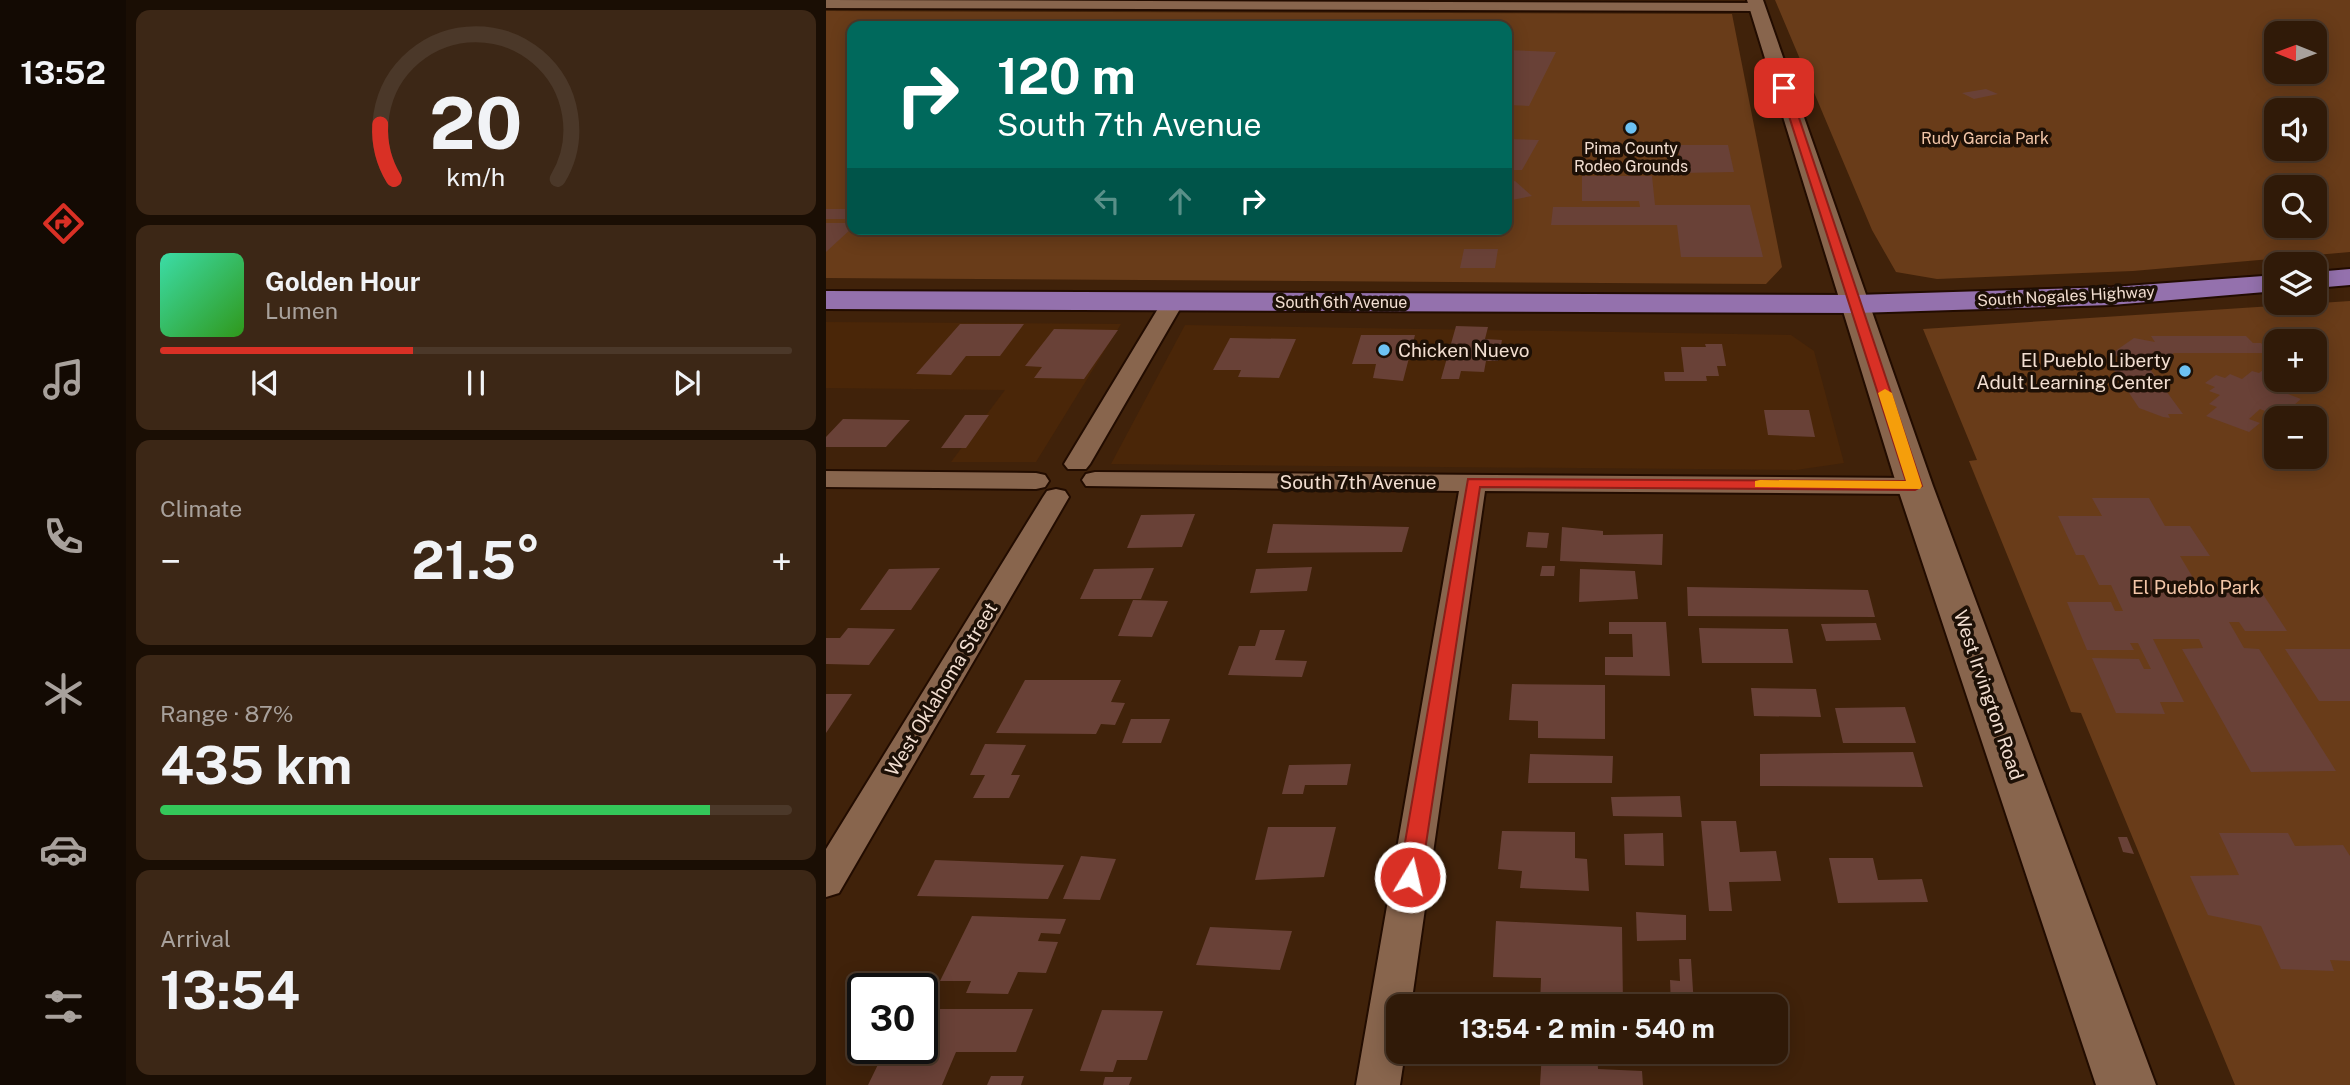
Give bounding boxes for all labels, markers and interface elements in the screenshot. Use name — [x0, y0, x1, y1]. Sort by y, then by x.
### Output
north arrow — [2264, 21, 2328, 84]
map controls — [2264, 21, 2327, 469]
text: 120 m — [997, 47, 1136, 105]
icon: right — [882, 49, 973, 140]
text: 13:52 — [20, 54, 106, 91]
pin — [1754, 58, 1814, 118]
icon: arrive — [1765, 69, 1803, 107]
text: 20 — [429, 80, 523, 165]
button: sound — [2264, 98, 2327, 161]
text: South 7th Avenue — [997, 106, 1262, 143]
marker: Pima County Rodeo Grounds — [1623, 120, 1639, 136]
park label: Rudy Garcia Park — [1921, 129, 2049, 148]
place label: Pima County Rodeo Grounds — [1574, 139, 1688, 176]
text: km/h — [447, 161, 505, 191]
button: search — [2264, 175, 2327, 238]
icon: left — [1088, 182, 1126, 220]
icon: ahead — [1161, 182, 1199, 220]
icon: right — [1234, 182, 1272, 220]
icon: directions — [39, 199, 88, 248]
button: layers — [2264, 252, 2327, 315]
text: Golden Hour — [265, 266, 420, 297]
street label: South Nogales Highway — [1977, 282, 2156, 310]
street label: South 6th Avenue — [1275, 293, 1407, 312]
text: Lumen — [265, 297, 338, 324]
button: + — [2264, 329, 2327, 392]
place label: Chicken Nuevo — [1398, 339, 1530, 361]
marker: Chicken Nuevo — [1376, 342, 1392, 358]
place label: El Pueblo Liberty Adult Learning Center — [1976, 349, 2171, 393]
icon: music — [39, 355, 88, 404]
marker: El Pueblo Liberty Adult Learning Center — [2177, 363, 2193, 379]
icon: previous — [246, 364, 284, 402]
icon: pause — [457, 364, 495, 402]
icon: next — [668, 364, 706, 402]
button: − — [2264, 406, 2327, 469]
street label: South 7th Avenue — [1279, 471, 1437, 493]
text: Climate — [160, 495, 242, 522]
icon: phone — [39, 512, 88, 561]
text: 21.5° — [411, 530, 541, 591]
text: − — [160, 539, 181, 584]
text: + — [771, 539, 792, 584]
park label: El Pueblo Park — [2132, 576, 2260, 598]
street label: West Oklahoma Street — [880, 598, 1002, 780]
street label: West Irvington Road — [1950, 607, 2028, 783]
icon: climate — [39, 669, 88, 718]
text: Range · 87% — [160, 700, 294, 727]
text: 435 km — [160, 735, 352, 796]
icon: car — [39, 825, 88, 874]
position arrow — [1373, 840, 1447, 914]
text: Arrival — [160, 925, 231, 952]
text: 13:54 — [160, 960, 300, 1021]
speed limit sign: 30 — [847, 973, 938, 1064]
icon: filters — [39, 982, 88, 1031]
text: 13:54 · 2 min · 540 m — [1459, 1013, 1715, 1044]

